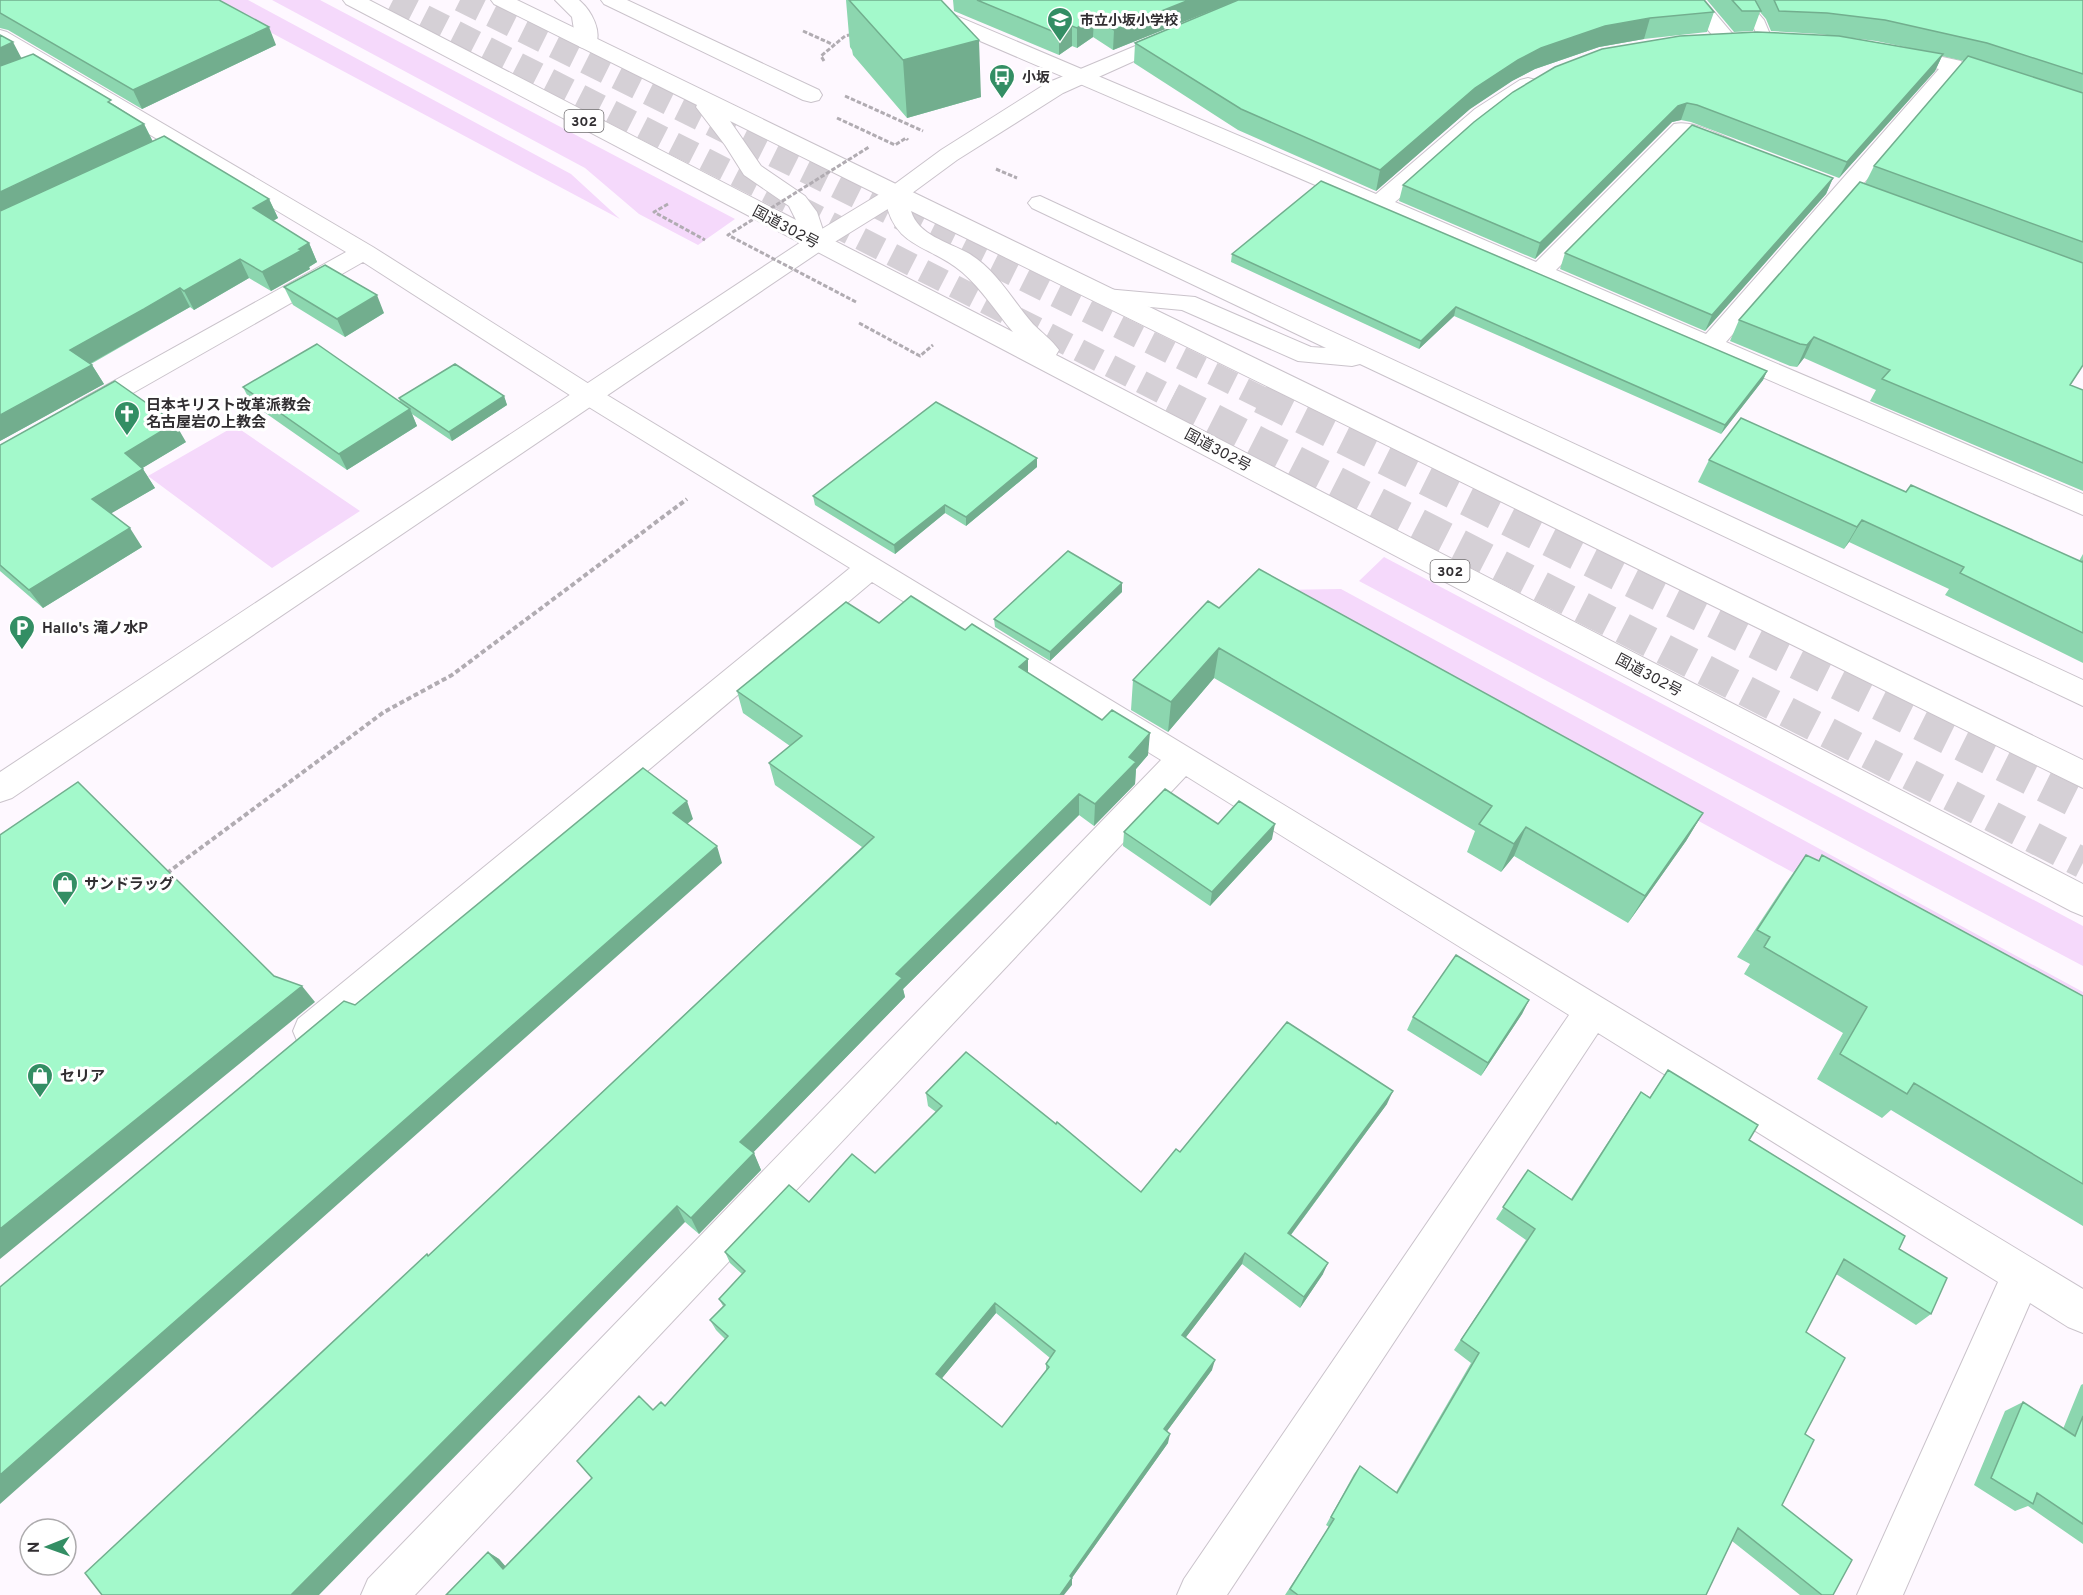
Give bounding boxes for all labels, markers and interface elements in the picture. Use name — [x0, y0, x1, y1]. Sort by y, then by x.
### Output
school or university icon: 市立小坂小学校 — [1045, 5, 1075, 43]
place label: 市立小坂小学校 — [1080, 13, 1178, 30]
bus stop icon: 小坂 — [987, 62, 1017, 100]
place label: 小坂 — [1022, 70, 1050, 87]
road number: 302 — [564, 110, 604, 132]
street label: 国道302号 — [749, 203, 822, 254]
place label: 日本キリスト改革派教会 名古屋岩の上教会 — [146, 396, 311, 433]
church icon: 日本キリスト改革派教会 名古屋岩の上教会 — [112, 399, 142, 437]
street label: 国道302号 — [1181, 426, 1254, 477]
road number: 302 — [1430, 560, 1470, 582]
parking icon: Hallo's 滝ノ水P — [7, 613, 37, 651]
place label: Hallo's 滝ノ水P — [42, 620, 148, 639]
street label: 国道302号 — [1612, 651, 1685, 702]
shop icon: サンドラッグ — [50, 869, 80, 907]
place label: サンドラッグ — [84, 876, 174, 895]
shop icon: セリア — [25, 1061, 55, 1099]
place label: セリア — [60, 1068, 105, 1087]
north arrow — [18, 1517, 78, 1577]
text: N — [25, 1541, 45, 1553]

